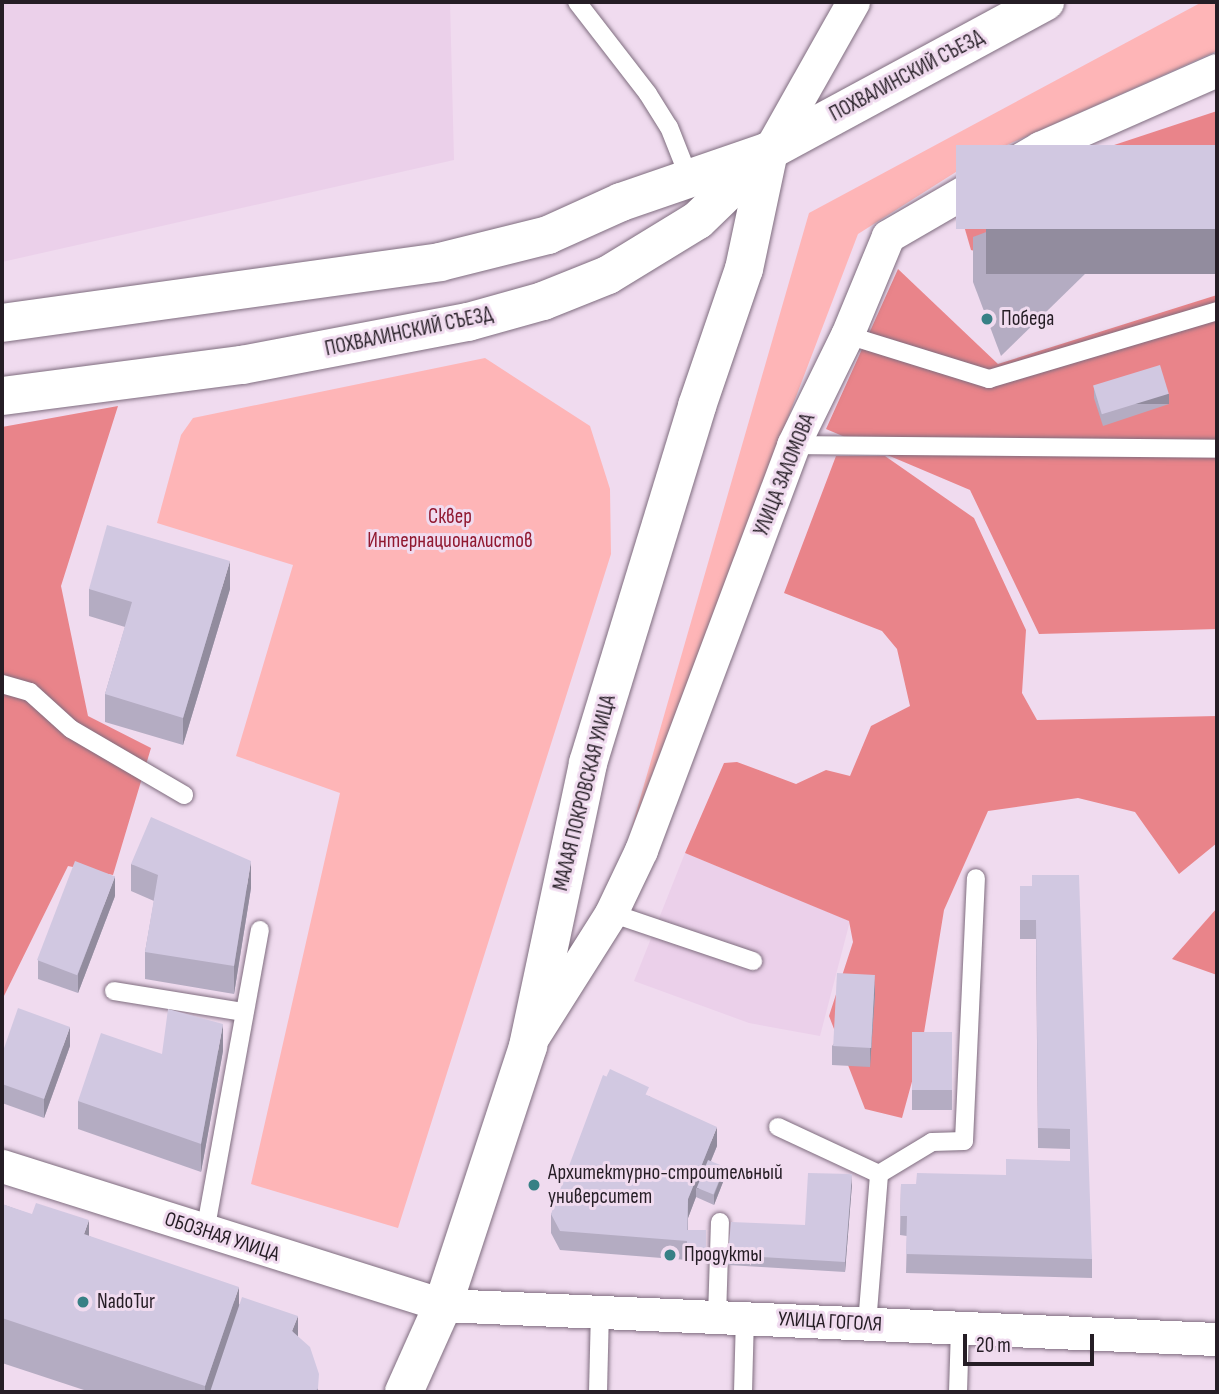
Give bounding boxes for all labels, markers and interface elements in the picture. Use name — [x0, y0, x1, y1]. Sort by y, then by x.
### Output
street label: ПОХВАЛИНСКИЙ СЪЕЗД — [826, 25, 988, 127]
street label: ПОХВАЛИНСКИЙ СЪЕЗД — [323, 302, 495, 362]
place label: Победа — [1001, 306, 1054, 332]
marker: Победа — [979, 311, 995, 327]
street label: УЛИЦА ЗАЛОМОВА — [749, 410, 821, 540]
park label: Сквер Интернационалистов — [367, 504, 533, 554]
street label: МАЛАЯ ПОКРОВСКАЯ УЛИЦА — [548, 693, 622, 893]
place label: Архитектурно-строительный университет — [548, 1160, 783, 1210]
marker: Архитектурно-строительный университет — [526, 1177, 542, 1193]
street label: ОБОЗНАЯ УЛИЦА — [162, 1207, 282, 1267]
place label: Продукты — [684, 1242, 762, 1268]
marker: Продукты — [662, 1247, 678, 1263]
place label: NadoTur — [97, 1289, 155, 1315]
marker: NadoTur — [75, 1294, 91, 1310]
street label: УЛИЦА ГОГОЛЯ — [777, 1307, 883, 1337]
scale bar — [967, 1320, 1098, 1364]
text: 20 m — [976, 1333, 1011, 1358]

